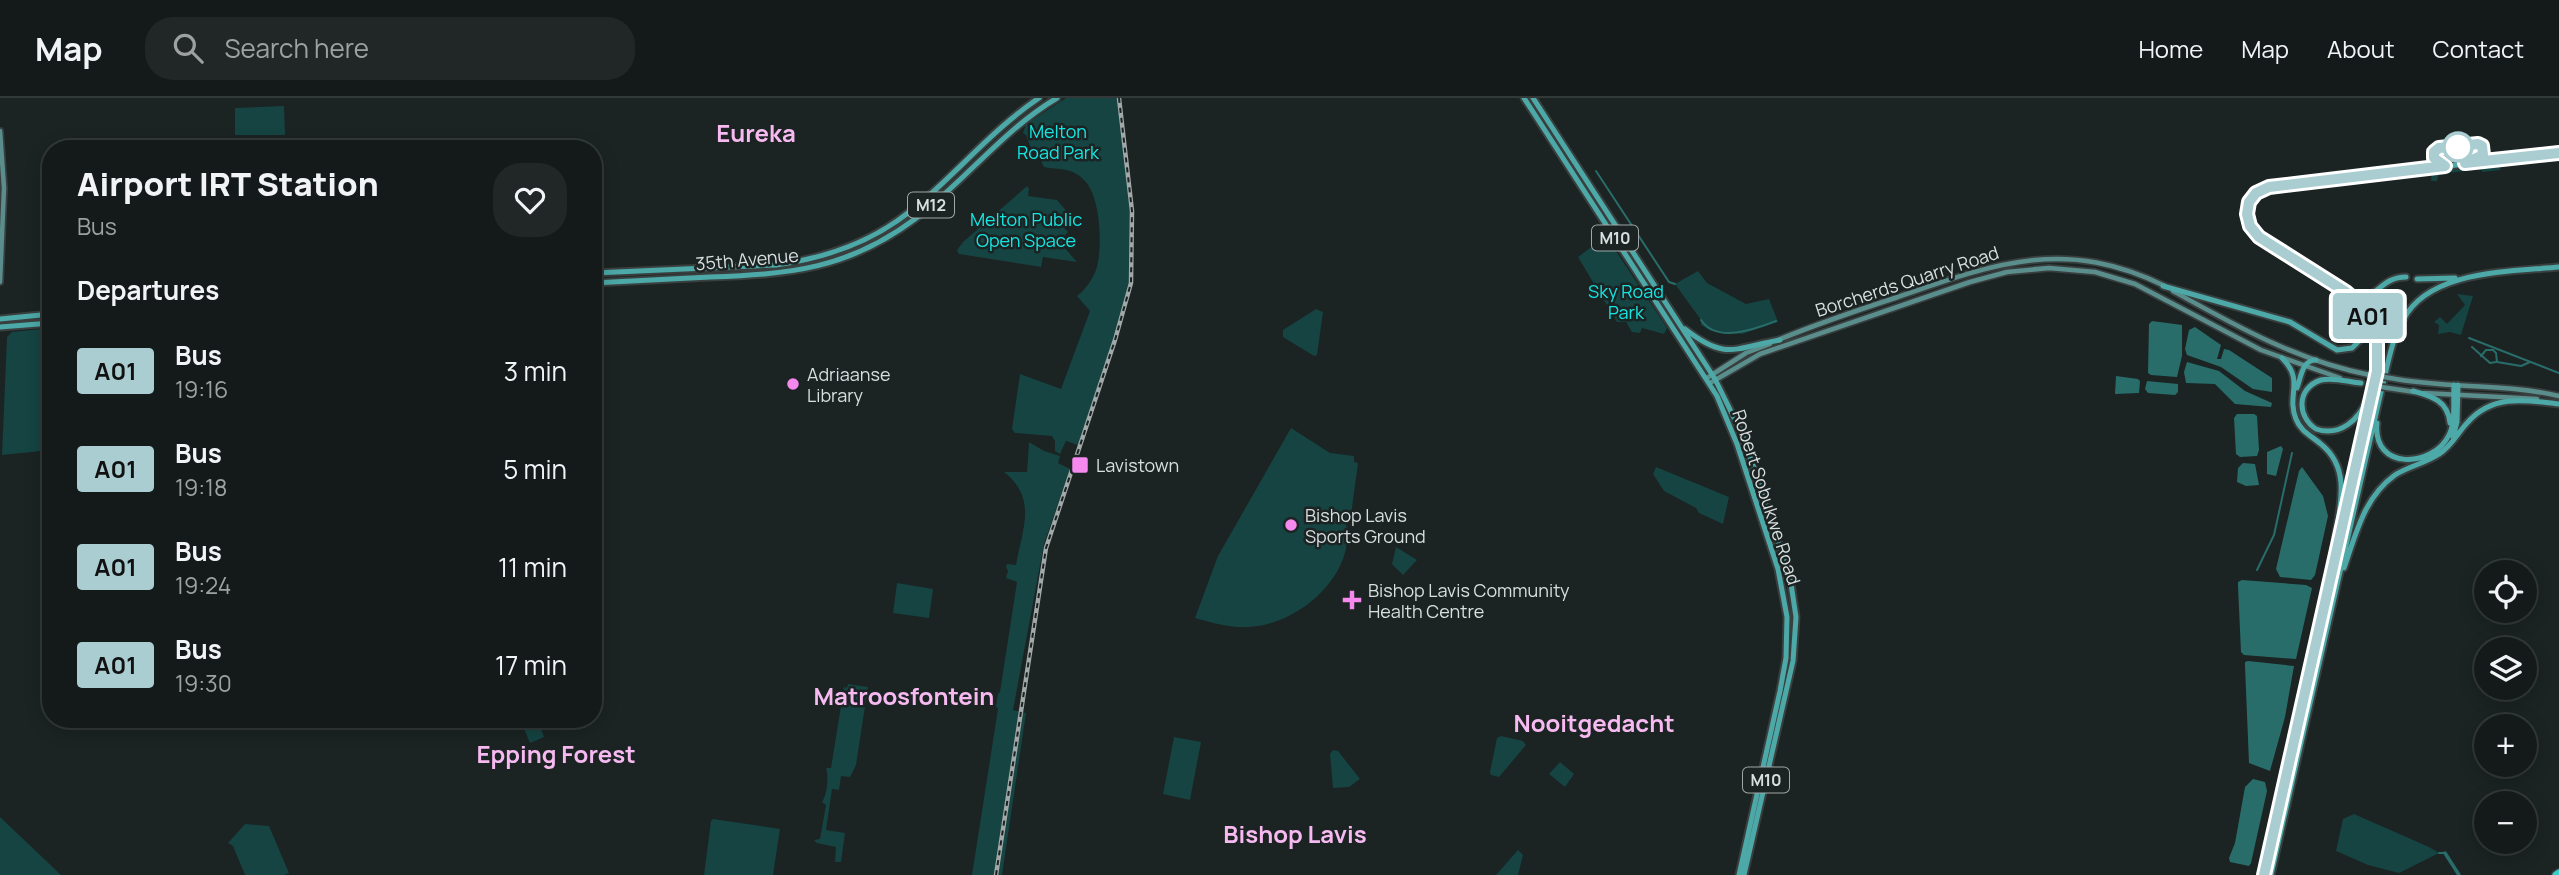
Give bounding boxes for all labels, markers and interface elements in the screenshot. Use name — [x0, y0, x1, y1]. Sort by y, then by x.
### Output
search box — [145, 17, 635, 80]
text: Map — [35, 26, 103, 71]
icon: search — [169, 29, 207, 67]
text: Search here — [225, 30, 369, 66]
text: Home — [2138, 32, 2203, 65]
text: Map — [2241, 32, 2289, 65]
text: About — [2327, 32, 2395, 65]
text: Contact — [2433, 32, 2524, 65]
district label: Eureka — [716, 116, 796, 149]
park label: Melton Road Park — [1017, 119, 1100, 164]
unlabelled marker — [2443, 132, 2473, 162]
text: Airport IRT Station — [77, 161, 379, 206]
button: heart — [493, 163, 567, 237]
road number: M12 — [908, 192, 954, 218]
park label: Melton Public Open Space — [970, 207, 1082, 252]
text: Bus — [77, 210, 117, 242]
road number: M10 — [1592, 226, 1638, 250]
street label: Borcherds Quarry Road — [1812, 240, 2002, 322]
street label: 35th Avenue — [694, 243, 800, 275]
text: Departures — [77, 272, 219, 308]
park label: Sky Road Park — [1588, 279, 1664, 324]
line badge: A01 — [2328, 293, 2408, 339]
text: A01 — [2347, 299, 2389, 332]
text: Bus — [175, 337, 222, 373]
text: 3 min — [504, 353, 567, 389]
text: A01 — [94, 354, 137, 387]
place label: Adriaanse Library — [807, 362, 890, 407]
text: 19:16 — [175, 373, 228, 405]
marker: Adriaanse Library — [785, 376, 801, 392]
street label: Robert Sobukwe Road — [1727, 406, 1807, 588]
text: Bus — [175, 435, 222, 471]
text: 5 min — [503, 451, 567, 487]
text: A01 — [94, 452, 137, 485]
place label: Lavistown — [1096, 453, 1179, 477]
marker: Lavistown — [1070, 455, 1090, 475]
text: 19:18 — [175, 471, 227, 503]
place label: Bishop Lavis Sports Ground — [1305, 503, 1426, 548]
marker: Bishop Lavis Sports Ground — [1283, 517, 1299, 533]
text: Bus — [175, 533, 222, 569]
text: 11 min — [498, 549, 567, 585]
text: A01 — [94, 550, 137, 583]
map controls — [2474, 560, 2537, 854]
button: locate — [2474, 560, 2537, 623]
text: 19:24 — [175, 569, 231, 601]
place label: Bishop Lavis Community Health Centre — [1368, 578, 1570, 623]
marker: Bishop Lavis Community Health Centre — [1342, 590, 1362, 610]
text: Bus — [175, 631, 222, 667]
button: layers — [2474, 637, 2537, 700]
text: 17 min — [495, 647, 567, 683]
text: A01 — [94, 648, 137, 681]
text: 19:30 — [175, 667, 232, 699]
district label: Matroosfontein — [814, 679, 994, 712]
district label: Nooitgedacht — [1513, 706, 1675, 739]
button: + — [2474, 714, 2537, 777]
district label: Epping Forest — [476, 737, 636, 770]
road number: M10 — [1743, 768, 1789, 792]
button: − — [2474, 791, 2537, 854]
district label: Bishop Lavis — [1223, 817, 1367, 850]

